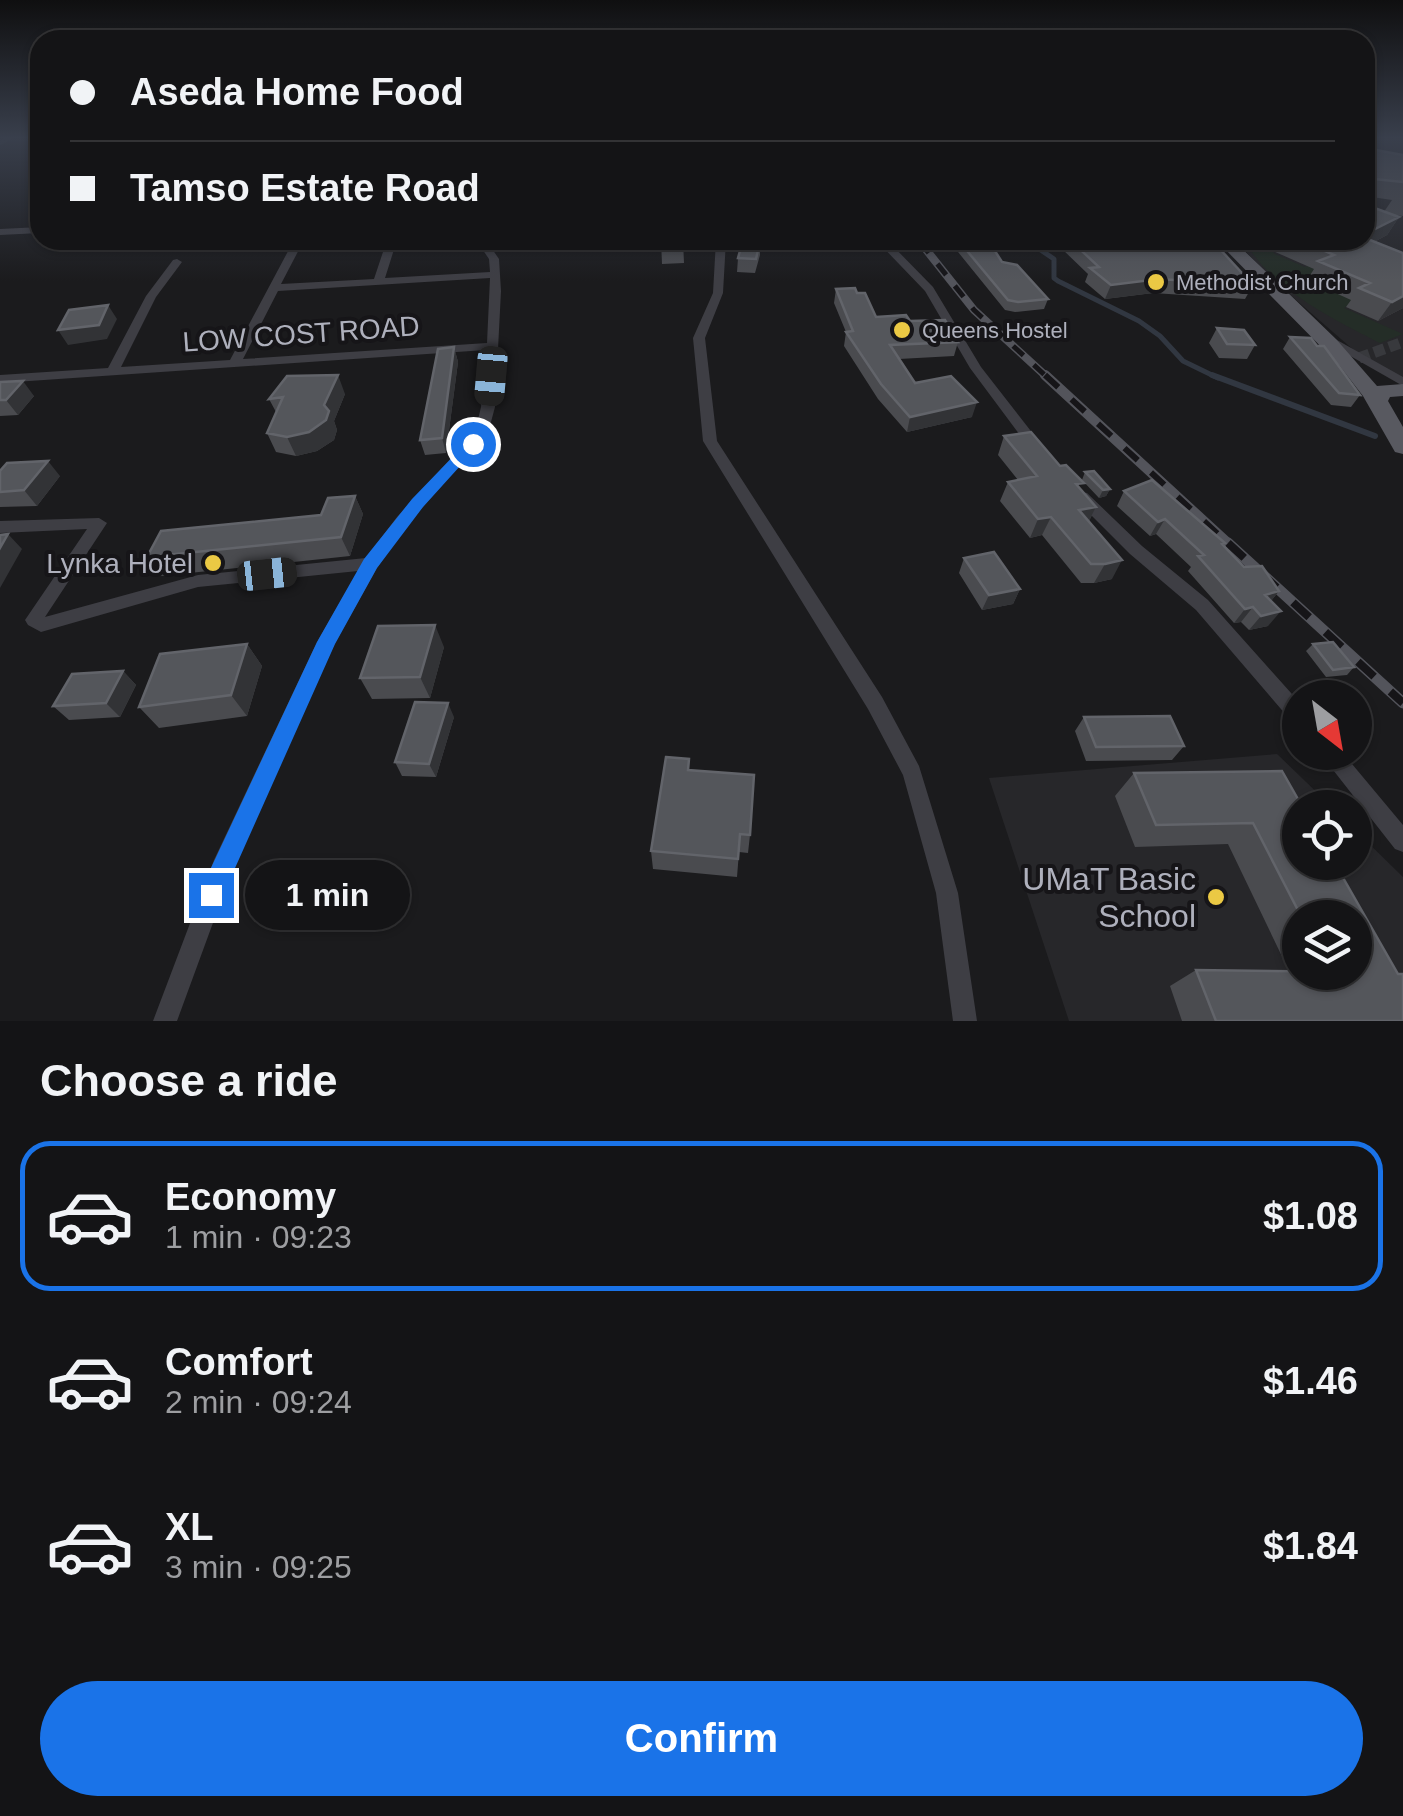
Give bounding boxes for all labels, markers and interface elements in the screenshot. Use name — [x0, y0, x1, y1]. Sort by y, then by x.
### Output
text: Aseda Home Food — [130, 71, 464, 113]
text: Tamso Estate Road — [130, 167, 480, 209]
place label: Methodist Church — [1176, 270, 1348, 295]
marker: Methodist Church — [1145, 271, 1167, 293]
street label: LOW COST ROAD — [181, 310, 421, 358]
place label: Queens Hostel — [922, 318, 1068, 343]
marker: Queens Hostel — [891, 319, 913, 341]
car — [473, 345, 509, 407]
route start — [451, 422, 496, 467]
place label: Lynka Hotel — [46, 548, 193, 579]
marker: Lynka Hotel — [202, 552, 224, 574]
car — [236, 556, 298, 592]
north arrow — [1282, 680, 1372, 770]
map controls — [1282, 680, 1372, 990]
button: locate — [1282, 790, 1372, 880]
callout: 1 min — [246, 860, 411, 930]
place label: UMaT Basic School — [1022, 861, 1196, 934]
route end — [189, 873, 234, 918]
text: 1 min — [286, 877, 369, 913]
marker: UMaT Basic School — [1205, 886, 1227, 908]
button: layers — [1282, 900, 1372, 990]
text: Choose a ride — [40, 1055, 338, 1106]
icon: car — [45, 1171, 135, 1261]
text: Economy — [165, 1176, 336, 1218]
text: $1.08 — [1263, 1195, 1358, 1237]
text: 1 min · 09:23 — [165, 1219, 352, 1255]
icon: car — [45, 1336, 135, 1426]
text: Comfort — [165, 1341, 313, 1383]
text: $1.46 — [1263, 1360, 1358, 1402]
text: 2 min · 09:24 — [165, 1384, 352, 1420]
icon: car — [45, 1501, 135, 1591]
text: XL — [165, 1506, 214, 1548]
text: $1.84 — [1263, 1525, 1358, 1567]
text: 3 min · 09:25 — [165, 1549, 352, 1585]
button: Confirm — [40, 1681, 1363, 1796]

